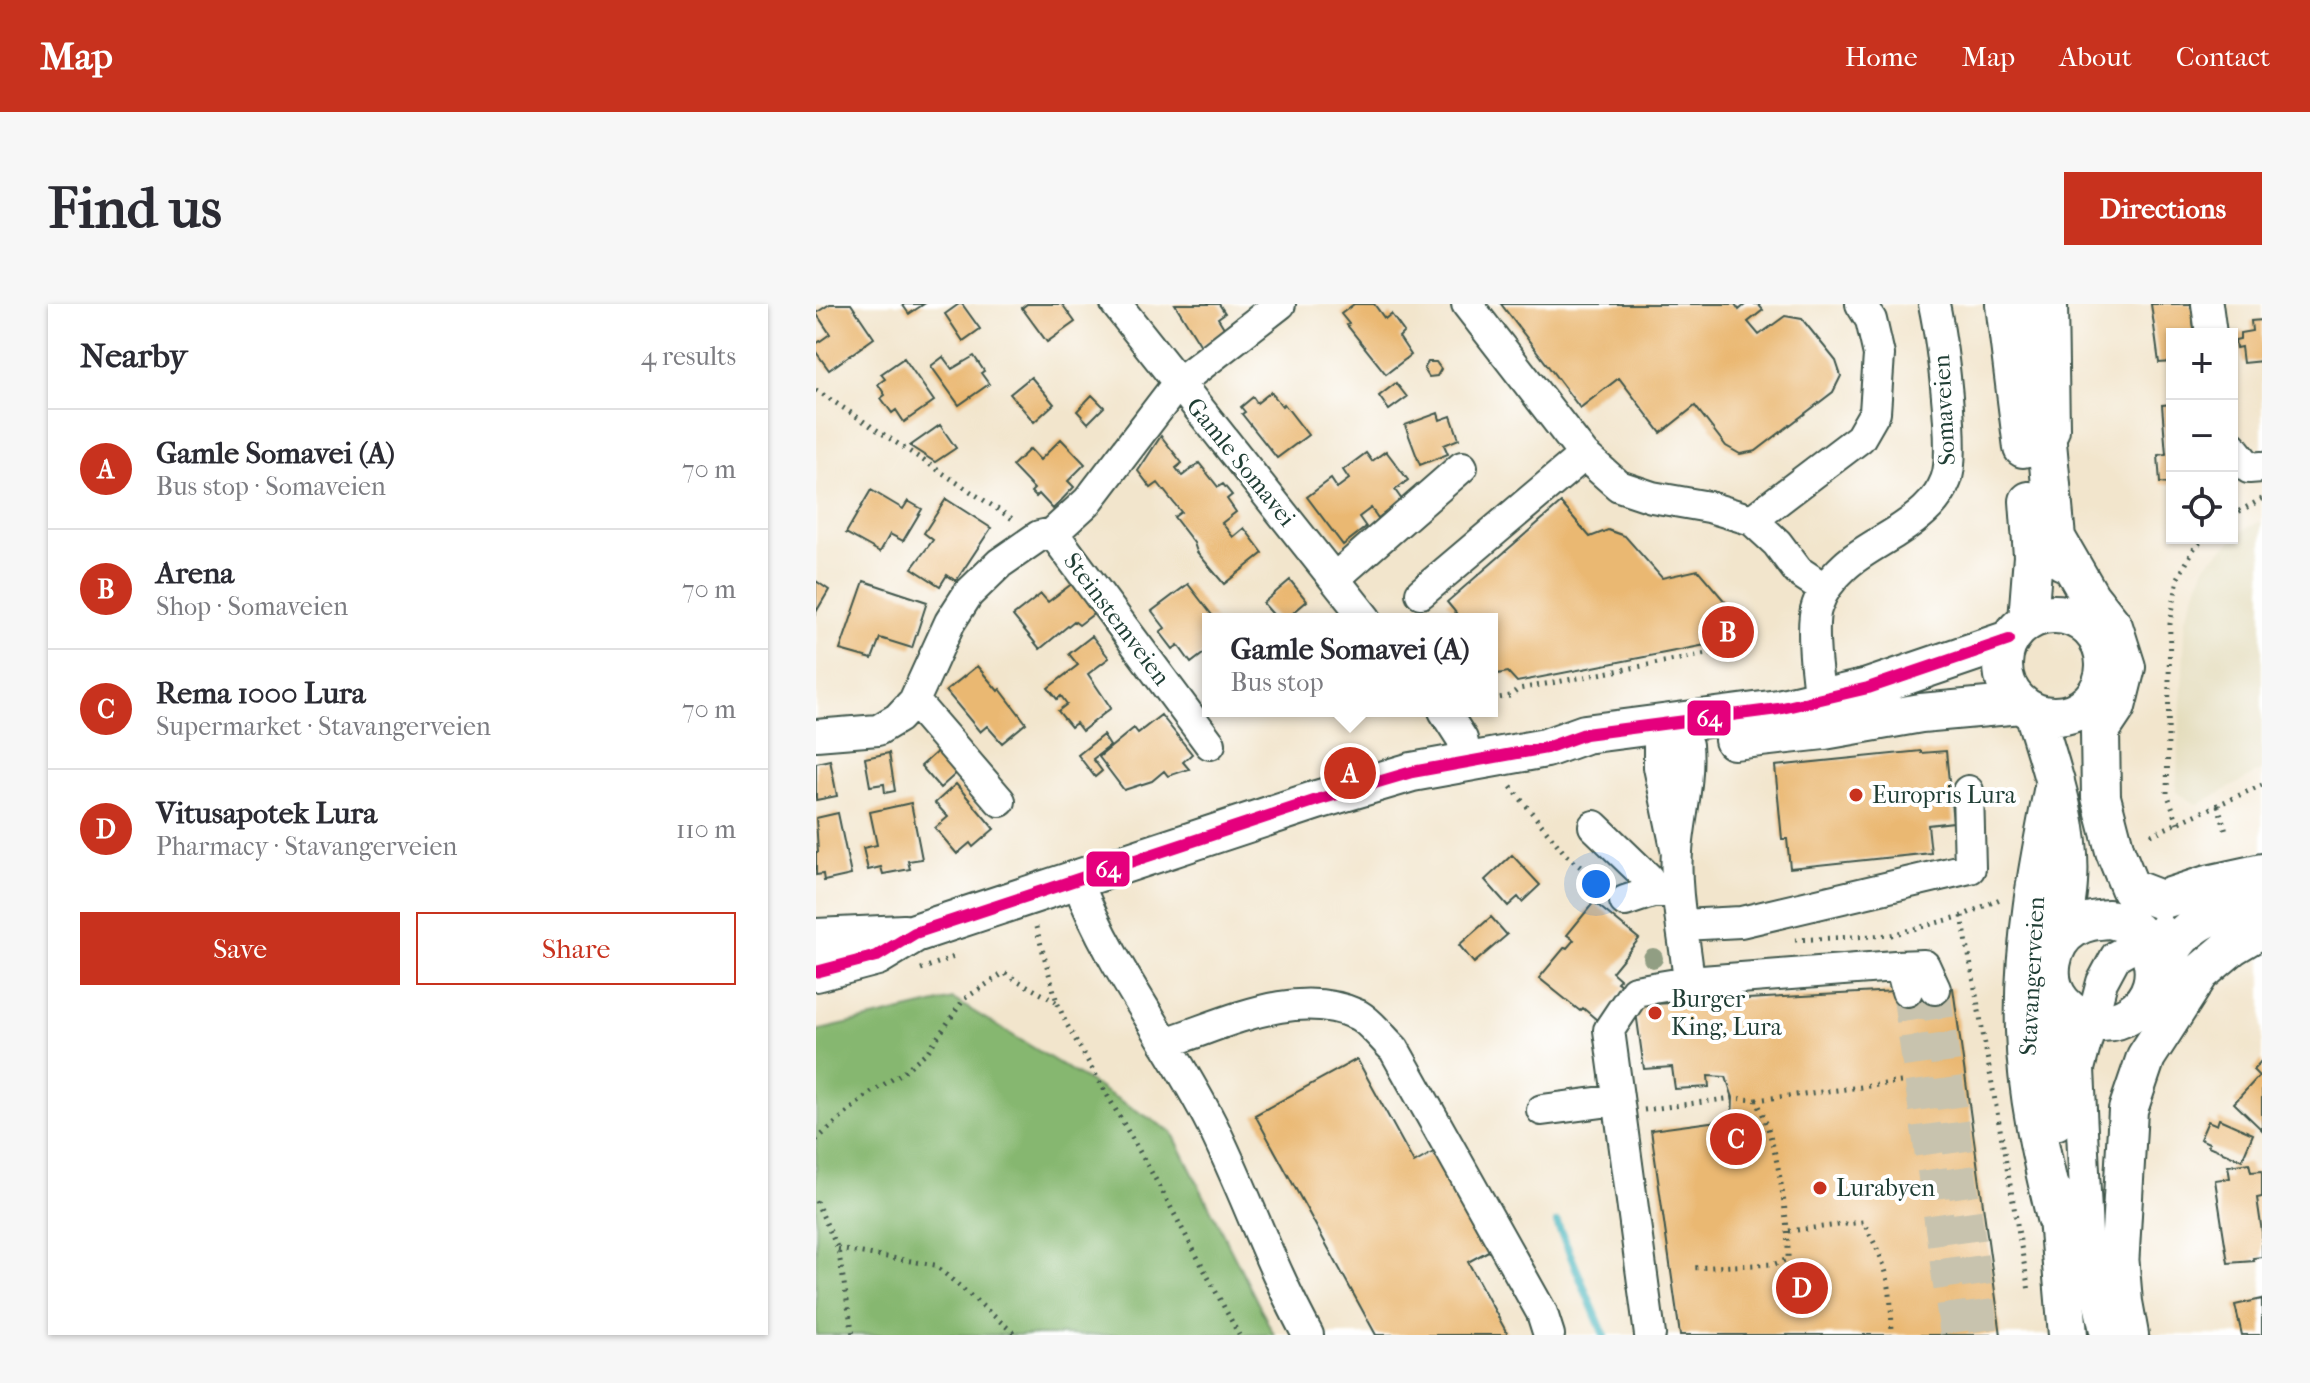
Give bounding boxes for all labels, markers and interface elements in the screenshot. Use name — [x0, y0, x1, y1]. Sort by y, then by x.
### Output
text: Map — [40, 34, 113, 79]
text: Home — [1845, 40, 1918, 73]
text: Map — [1962, 40, 2015, 73]
text: About — [2059, 40, 2132, 73]
text: Contact — [2176, 40, 2270, 73]
button: Directions — [2064, 172, 2262, 245]
text: Find us — [48, 176, 222, 241]
map controls — [2166, 328, 2238, 544]
button: + — [2166, 328, 2238, 400]
text: Nearby — [80, 336, 187, 376]
text: 4 results — [641, 341, 736, 372]
street label: Somaveien — [1927, 354, 1961, 466]
street label: Gamle Somavei — [1181, 392, 1301, 532]
button: − — [2166, 400, 2238, 472]
text: Gamle Somavei (A) — [156, 436, 395, 471]
text: A — [98, 454, 114, 485]
text: 70 m — [682, 454, 736, 485]
text: Bus stop · Somaveien — [156, 471, 386, 502]
button: locate — [2166, 472, 2238, 544]
street label: Steinstemveien — [1058, 547, 1176, 691]
text: Arena — [156, 556, 234, 591]
text: B — [98, 574, 114, 605]
text: 70 m — [682, 574, 736, 605]
text: Shop · Somaveien — [156, 591, 348, 622]
pin: B — [1702, 602, 1754, 662]
popup — [1202, 613, 1498, 717]
text: Gamle Somavei (A) — [1231, 632, 1469, 667]
text: Bus stop — [1231, 667, 1323, 698]
text: Rema 1000 Lura — [156, 676, 366, 711]
text: C — [97, 694, 115, 725]
text: 70 m — [682, 694, 736, 725]
line badge: 64 — [1686, 699, 1732, 737]
text: 64 — [1697, 706, 1722, 732]
text: Supermarket · Stavangerveien — [156, 711, 491, 742]
pin: A — [1324, 743, 1376, 803]
place label: Europris Lura — [1872, 781, 2017, 809]
marker: Europris Lura — [1847, 786, 1865, 804]
text: Vitusapotek Lura — [156, 796, 377, 831]
text: D — [96, 814, 116, 845]
text: 110 m — [676, 814, 736, 845]
text: Pharmacy · Stavangerveien — [156, 831, 457, 862]
line badge: 64 — [1085, 850, 1131, 888]
text: 64 — [1096, 857, 1121, 883]
your location — [1576, 864, 1616, 904]
street label: Stavangerveien — [2014, 896, 2050, 1056]
button: Save — [80, 912, 400, 985]
button: Share — [416, 912, 736, 985]
place label: Burger King, Lura — [1671, 985, 1783, 1041]
marker: Burger King, Lura — [1646, 1004, 1664, 1022]
pin: C — [1710, 1109, 1762, 1169]
place label: Lurabyen — [1836, 1174, 1935, 1202]
marker: Lurabyen — [1811, 1179, 1829, 1197]
pin: D — [1776, 1258, 1828, 1318]

